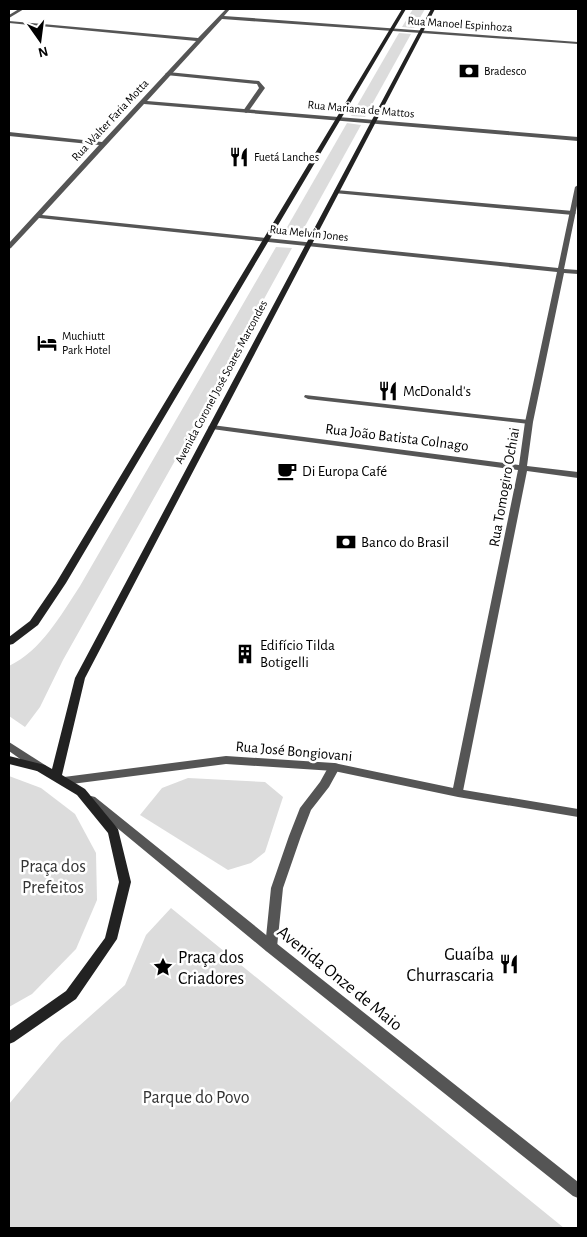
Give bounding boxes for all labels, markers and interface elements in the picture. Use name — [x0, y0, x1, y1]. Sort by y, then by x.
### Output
street label: Rua Manoel Espinhoza — [407, 14, 513, 34]
north arrow — [15, 15, 65, 65]
text: N — [36, 44, 49, 60]
bank icon: Bradesco — [458, 60, 480, 82]
place label: Bradesco — [484, 65, 526, 77]
street label: Rua Walter Faria Motta — [69, 77, 151, 163]
street label: Rua Mariana de Mattos — [307, 98, 415, 120]
restaurant icon: Fuetá Lanches — [228, 146, 250, 168]
place label: Fuetá Lanches — [254, 151, 319, 163]
street label: Rua Melvin Jones — [269, 223, 349, 243]
street label: Avenida Coronel José Soares Marcondes — [173, 298, 269, 466]
place label: Muchiutt Park Hotel — [62, 330, 111, 356]
hotel icon: Muchiutt Park Hotel — [36, 332, 58, 354]
restaurant icon: McDonald's — [377, 380, 399, 402]
place label: McDonald's — [403, 384, 471, 399]
street label: Rua João Batista Colnago — [324, 421, 470, 454]
street label: Rua Tomogiro Ochiai — [487, 426, 522, 548]
cafe icon: Di Europa Café — [276, 460, 298, 482]
place label: Di Europa Café — [302, 464, 387, 479]
bank icon: Banco do Brasil — [335, 531, 357, 553]
place label: Banco do Brasil — [361, 535, 449, 550]
place label: Edifício Tilda Botigelli — [260, 638, 335, 670]
building icon: Edifício Tilda Botigelli — [234, 643, 256, 665]
street label: Rua José Bongiovani — [235, 739, 353, 764]
park label: Praça dos Prefeitos — [20, 858, 86, 897]
street label: Avenida Onze de Maio — [273, 923, 405, 1035]
place label: Guaíba Churrascaria — [406, 946, 494, 985]
place label: Praça dos Criadores — [178, 949, 244, 988]
restaurant icon: Guaíba Churrascaria — [498, 953, 520, 975]
place icon: Praça dos Criadores — [152, 956, 174, 978]
park label: Parque do Povo — [143, 1089, 250, 1107]

